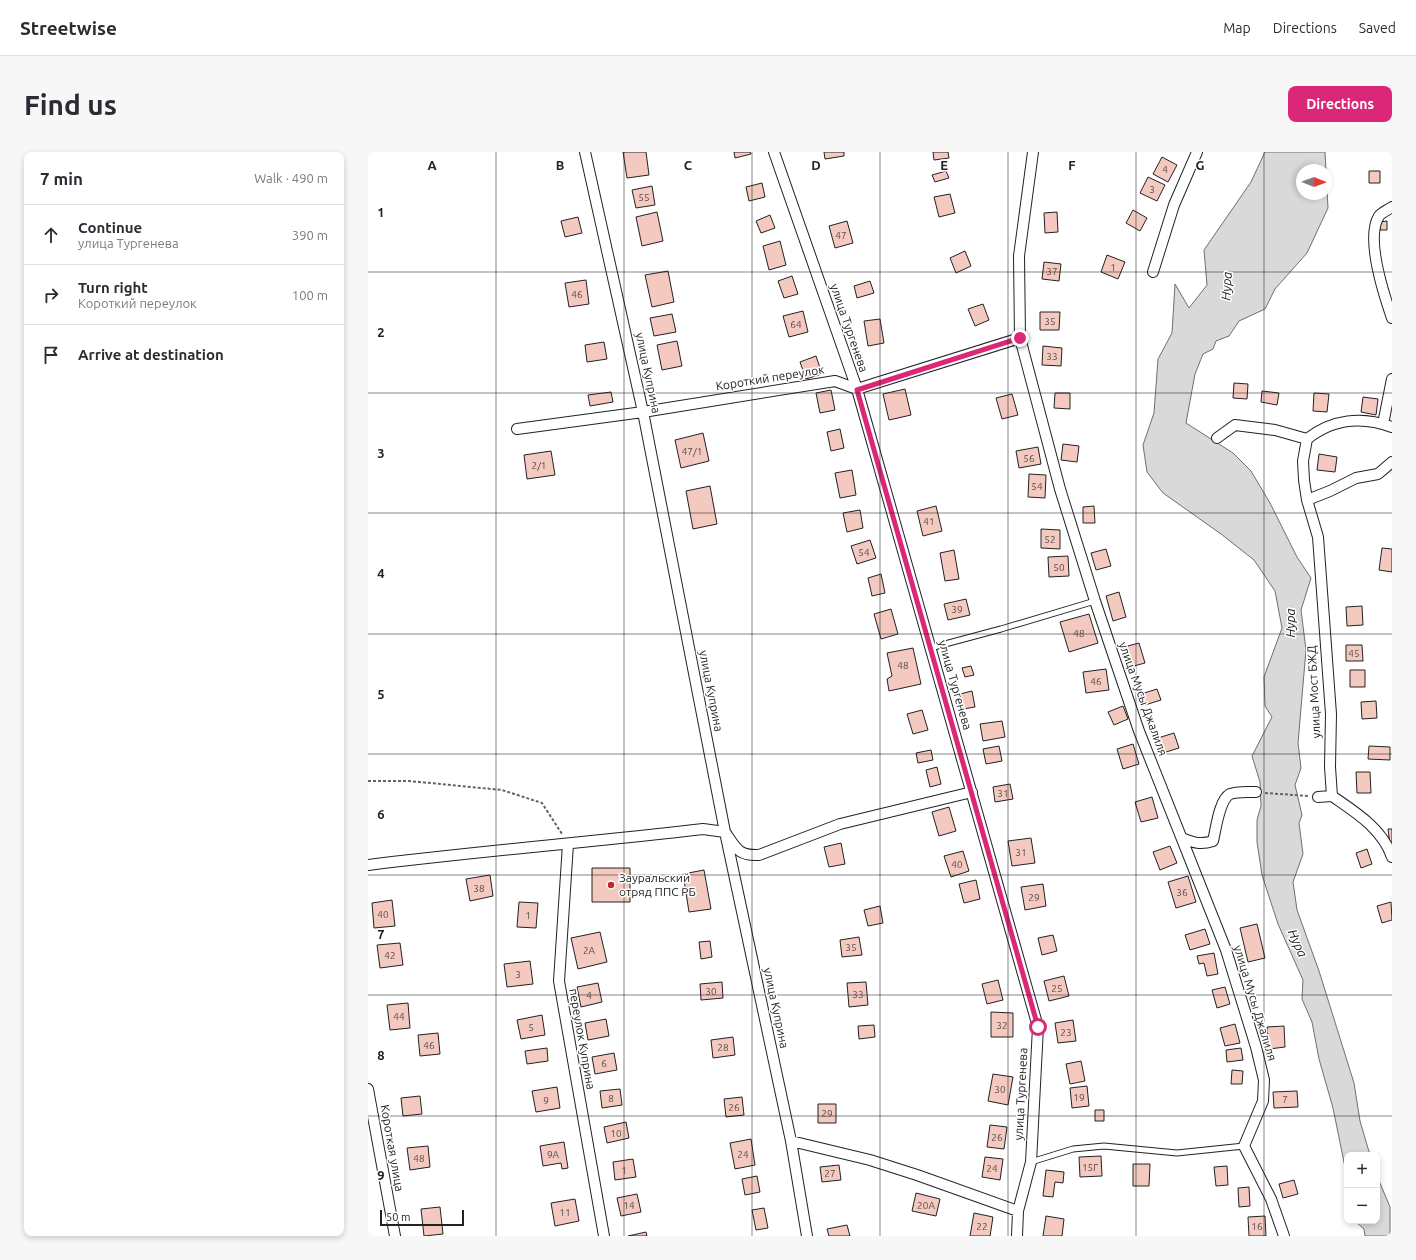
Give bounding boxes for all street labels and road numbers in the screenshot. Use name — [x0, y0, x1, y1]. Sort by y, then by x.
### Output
street label: улица Тургенева — [828, 282, 871, 374]
street label: улица Куприна — [634, 331, 663, 415]
street label: Короткий переулок — [715, 363, 825, 393]
street label: улица Тургенева — [936, 638, 975, 731]
street label: улица Мусы Джалиля — [1117, 640, 1170, 758]
street label: улица Мост БЖД — [1305, 645, 1322, 739]
street label: улица Куприна — [697, 649, 726, 733]
street label: улица Мусы Джалиля — [1232, 943, 1279, 1062]
street label: улица Куприна — [762, 966, 791, 1050]
street label: переулок Куприна — [567, 987, 598, 1091]
street label: улица Тургенева — [1012, 1047, 1029, 1141]
street label: Короткая улица — [378, 1103, 407, 1192]

